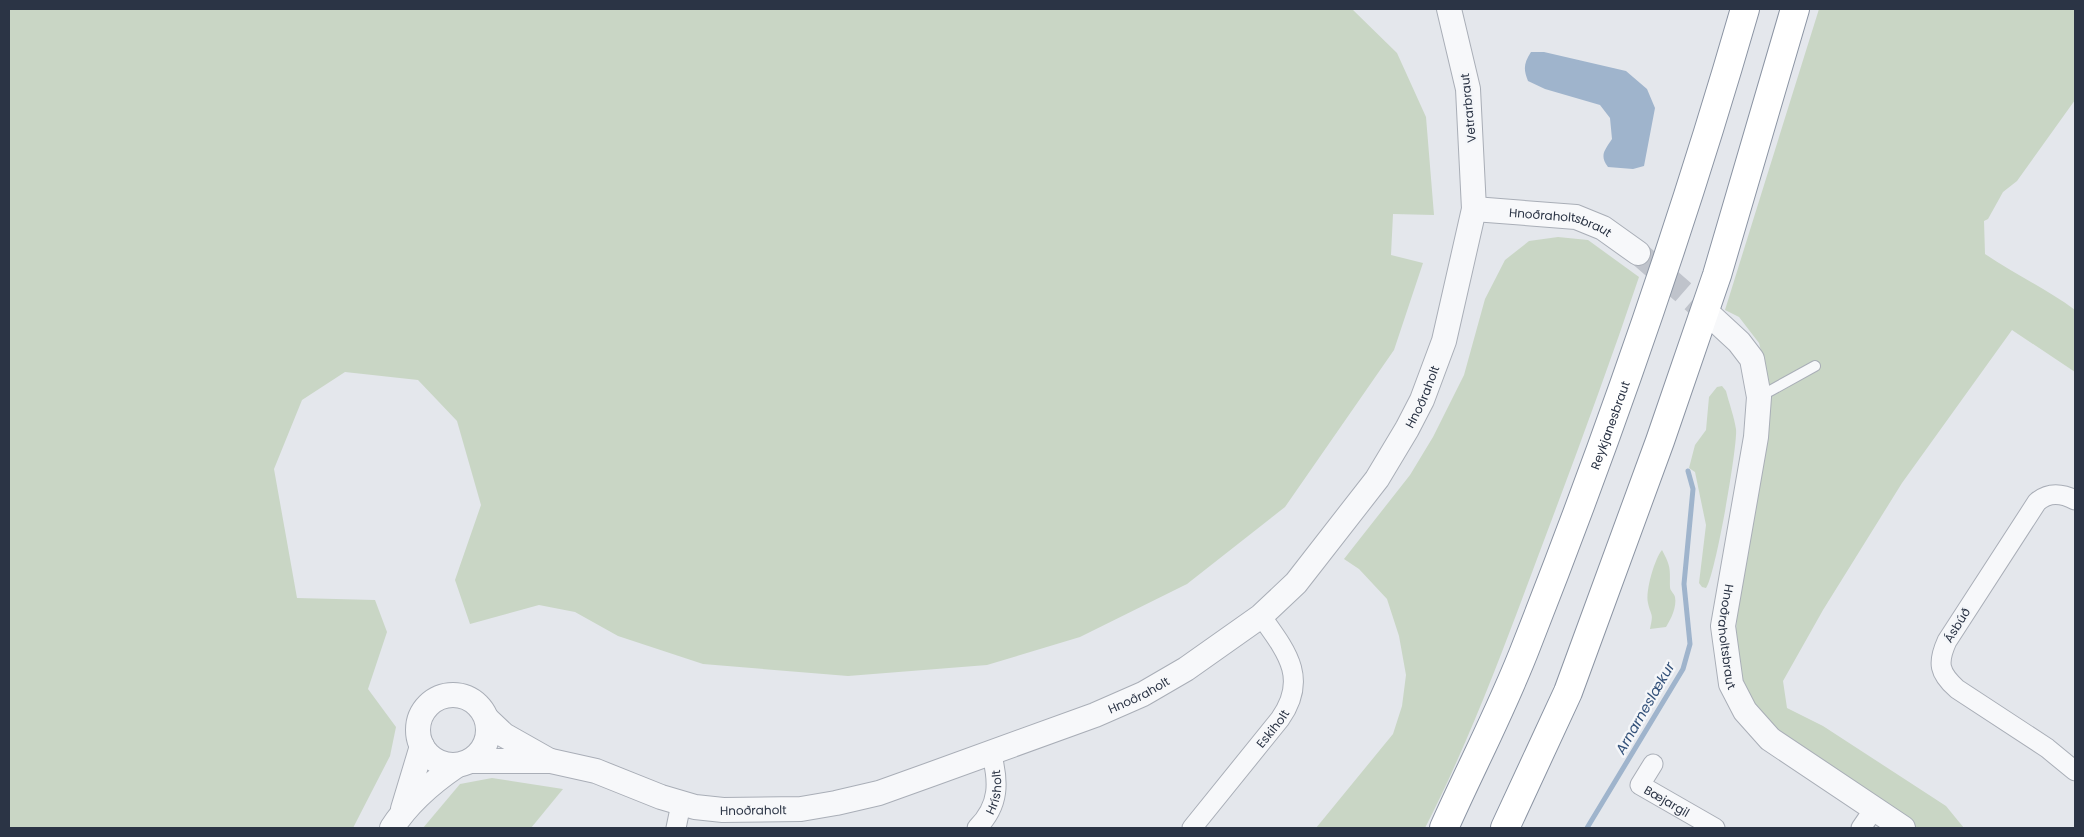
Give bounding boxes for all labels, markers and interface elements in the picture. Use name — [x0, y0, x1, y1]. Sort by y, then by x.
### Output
street label: Vetrarbraut — [1456, 72, 1480, 144]
street label: Hnoðraholtsbraut — [1508, 203, 1616, 240]
street label: Hnoðraholt — [1401, 363, 1443, 431]
street label: Reykjanesbraut — [1586, 378, 1633, 472]
street label: Hnoðraholtsbraut — [1714, 583, 1741, 692]
street label: Ásbúð — [1940, 604, 1974, 646]
water label: Arnarneslækur — [1610, 658, 1680, 759]
street label: Hnoðraholt — [1105, 672, 1172, 717]
street label: Eskiholt — [1252, 706, 1293, 751]
street label: Hrísholt — [981, 769, 1005, 817]
street label: Bæjargil — [1641, 781, 1693, 820]
street label: Hnoðraholt — [720, 801, 787, 819]

